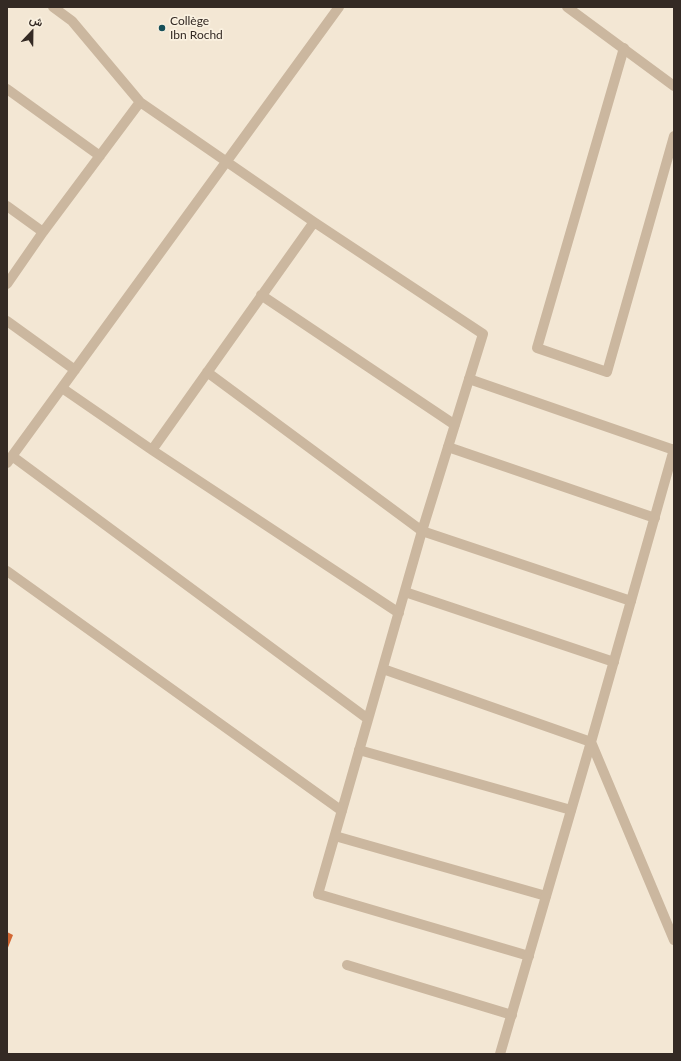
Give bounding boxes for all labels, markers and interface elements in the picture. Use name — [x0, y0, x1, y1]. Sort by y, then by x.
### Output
north arrow — [12, 12, 52, 52]
text: ش — [28, 12, 45, 29]
place label: Collège Ibn Rochd — [170, 14, 223, 42]
marker: Collège Ibn Rochd — [157, 23, 167, 33]

